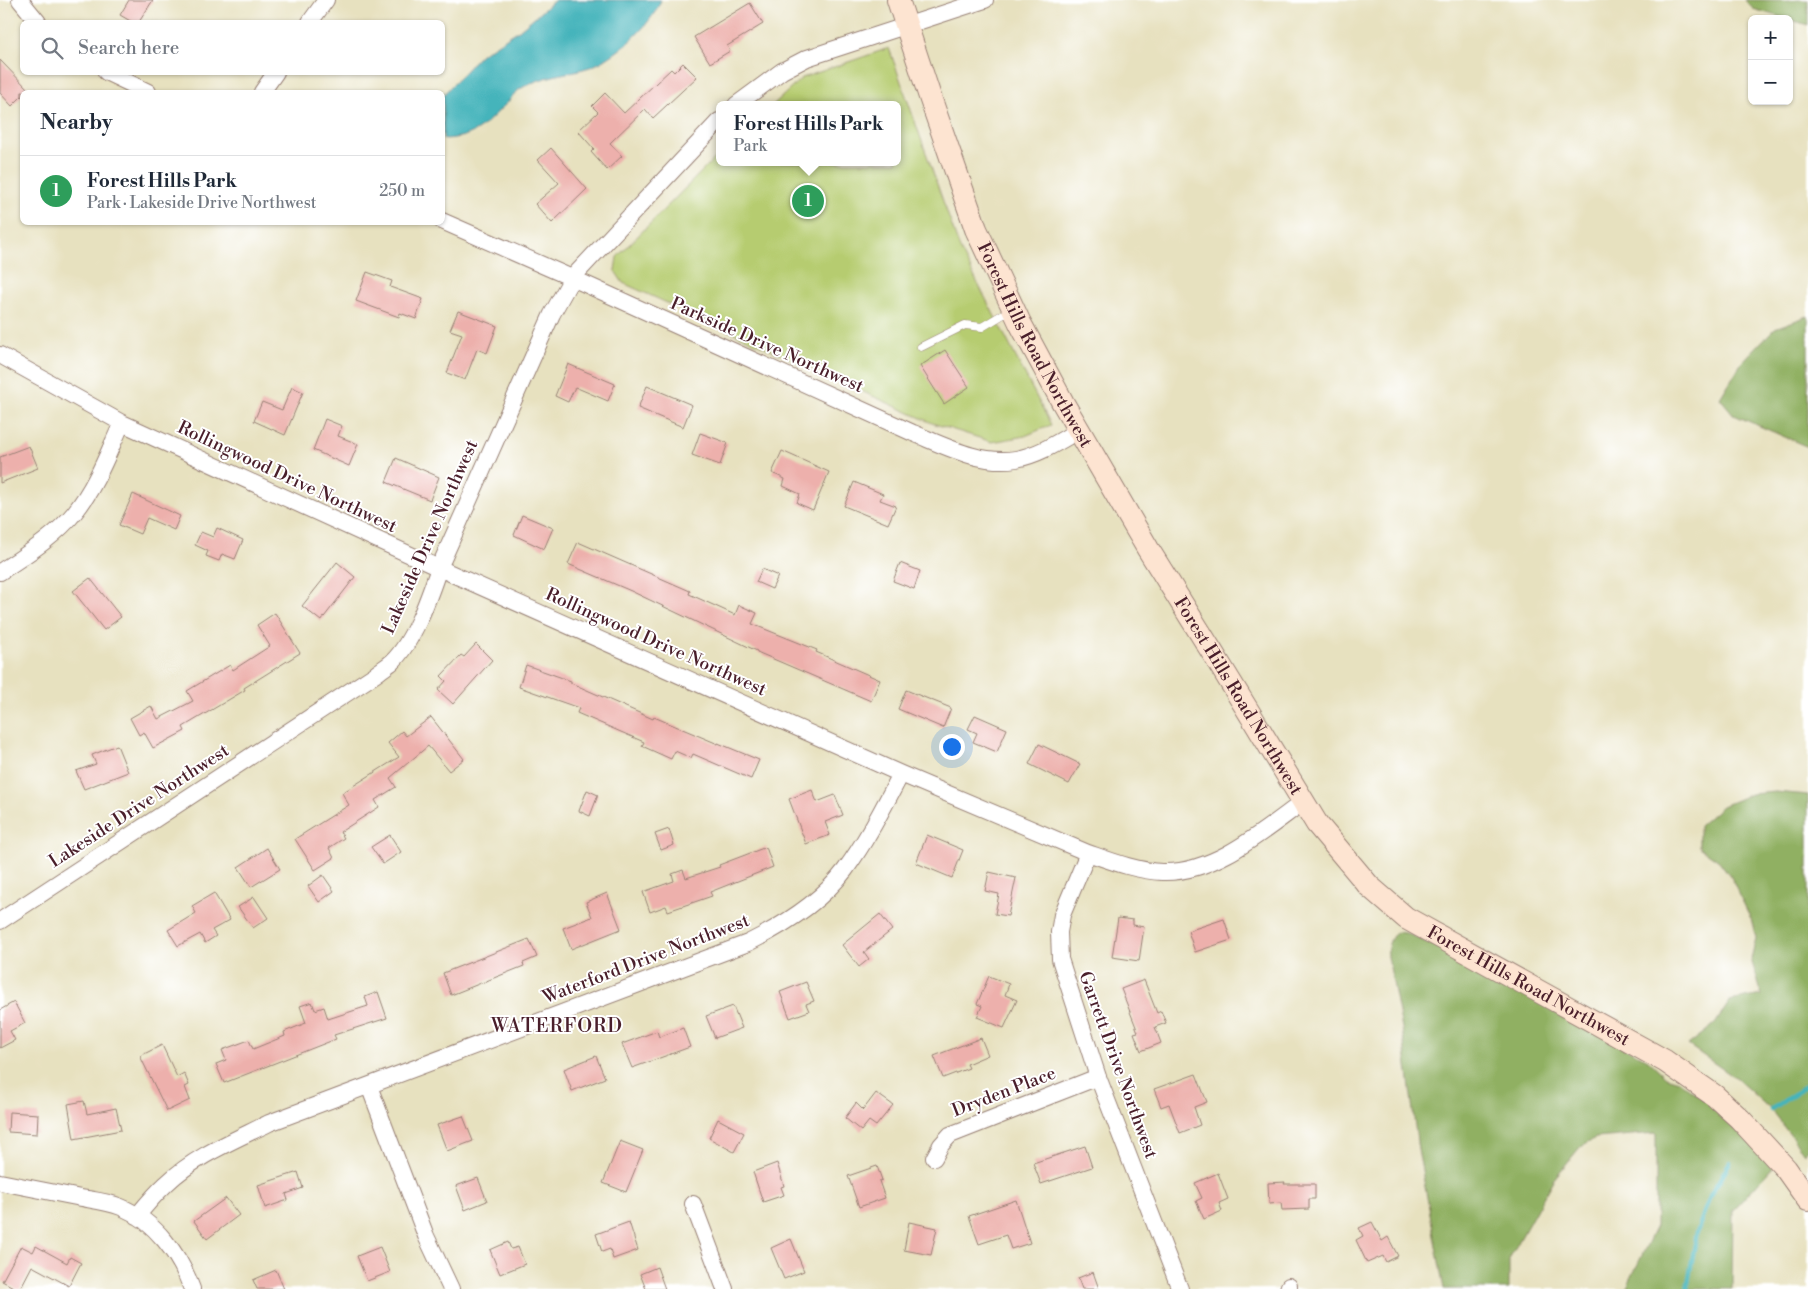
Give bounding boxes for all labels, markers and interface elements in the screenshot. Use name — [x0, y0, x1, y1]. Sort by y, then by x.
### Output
map controls — [1748, 15, 1793, 105]
button: + — [1748, 15, 1793, 60]
search box — [20, 20, 445, 75]
icon: search — [38, 34, 66, 62]
text: Search here — [78, 36, 179, 60]
button: − — [1748, 60, 1793, 105]
popup — [716, 101, 901, 166]
text: Nearby — [40, 110, 113, 136]
text: Forest Hills Park — [734, 112, 884, 136]
text: Park — [734, 136, 767, 156]
text: Forest Hills Park — [87, 169, 237, 193]
text: 1 — [52, 181, 60, 201]
text: 250 m — [379, 181, 425, 201]
pin: 1 — [792, 182, 824, 220]
text: Park · Lakeside Drive Northwest — [87, 193, 317, 213]
street label: Forest Hills Road Northwest — [972, 239, 1098, 452]
street label: Parkside Drive Northwest — [667, 292, 868, 398]
street label: Rollingwood Drive Northwest — [174, 416, 401, 538]
street label: Lakeside Drive Northwest — [377, 436, 484, 638]
street label: Rollingwood Drive Northwest — [542, 583, 771, 701]
street label: Forest Hills Road Northwest — [1169, 592, 1308, 800]
your location — [939, 734, 965, 760]
street label: Lakeside Drive Northwest — [45, 739, 234, 873]
street label: Waterford Drive Northwest — [538, 909, 753, 1009]
street label: Forest Hills Road Northwest — [1423, 920, 1635, 1051]
street label: Garrett Drive Northwest — [1073, 968, 1163, 1162]
district label: WATERFORD — [490, 1014, 623, 1038]
street label: Dryden Place — [949, 1062, 1059, 1122]

